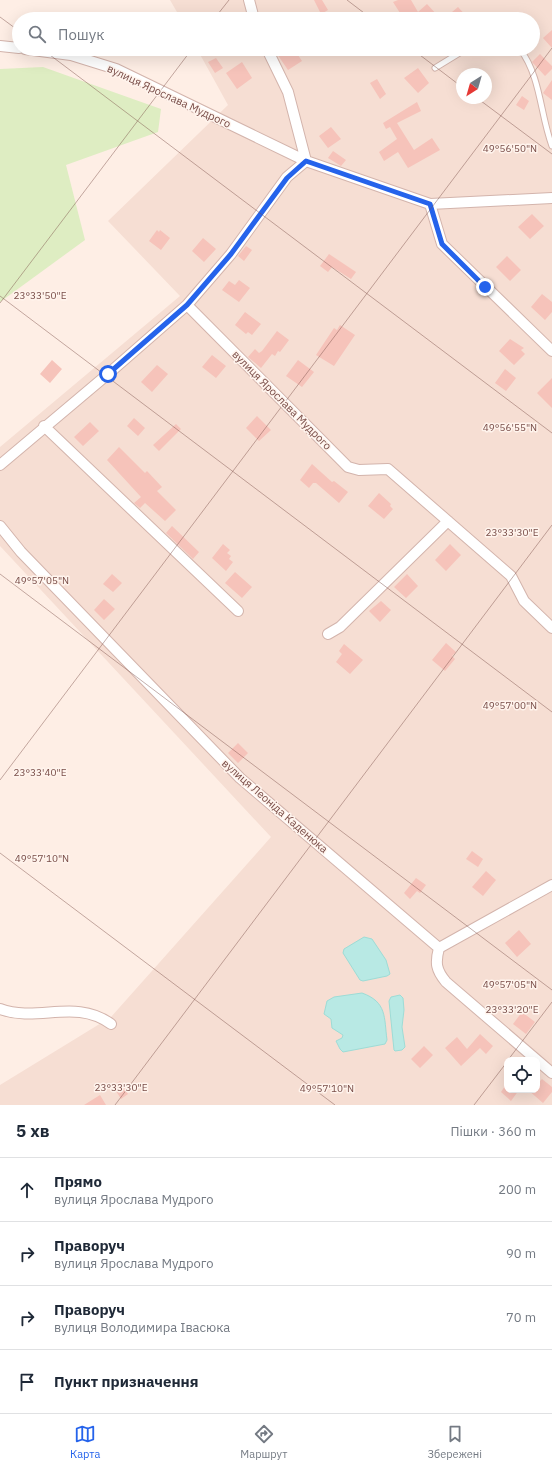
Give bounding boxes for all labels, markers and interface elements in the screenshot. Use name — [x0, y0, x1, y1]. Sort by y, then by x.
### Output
search box — [12, 12, 540, 56]
icon: search — [26, 23, 48, 45]
text: Пошук — [58, 25, 105, 44]
street label: вулиця Ярослава Мудрого — [105, 61, 233, 131]
north arrow — [456, 68, 492, 104]
text: 49°56'50"N — [483, 142, 537, 155]
route end — [476, 278, 494, 296]
text: 23°33'50"E — [13, 289, 67, 302]
street label: вулиця Ярослава Мудрого — [229, 347, 335, 453]
route start — [99, 365, 117, 383]
text: 49°56'55"N — [483, 421, 537, 434]
text: 23°33'30"E — [485, 526, 539, 539]
text: 49°57'05"N — [15, 574, 69, 587]
text: 49°57'00"N — [483, 699, 537, 712]
street label: вулиця Леоніда Каденюка — [219, 756, 331, 856]
text: 23°33'40"E — [13, 766, 67, 779]
text: 49°57'10"N — [15, 852, 69, 865]
text: 49°57'05"N — [483, 978, 537, 991]
text: 23°33'20"E — [485, 1003, 539, 1016]
map controls — [504, 1057, 540, 1093]
button: locate — [504, 1057, 540, 1093]
text: 23°33'30"E — [94, 1081, 148, 1094]
text: 49°57'10"N — [300, 1082, 354, 1095]
text: 5 хв — [16, 1120, 50, 1142]
text: Пішки · 360 m — [450, 1123, 536, 1140]
text: Прямо — [54, 1172, 102, 1191]
icon: ahead — [16, 1179, 38, 1201]
text: 200 m — [498, 1181, 536, 1198]
text: вулиця Ярослава Мудрого — [54, 1191, 214, 1208]
text: Праворуч — [54, 1236, 125, 1255]
icon: right — [16, 1243, 38, 1265]
text: 90 m — [506, 1245, 536, 1262]
text: вулиця Ярослава Мудрого — [54, 1255, 214, 1272]
text: Праворуч — [54, 1300, 125, 1319]
icon: right — [16, 1307, 38, 1329]
text: 70 m — [506, 1309, 536, 1326]
text: вулиця Володимира Івасюка — [54, 1319, 230, 1336]
icon: arrive — [16, 1371, 38, 1393]
text: Пункт призначення — [54, 1372, 199, 1391]
tab: Карта — [70, 1423, 100, 1461]
tab: Маршрут — [240, 1423, 287, 1461]
tab: Збережені — [427, 1423, 482, 1461]

